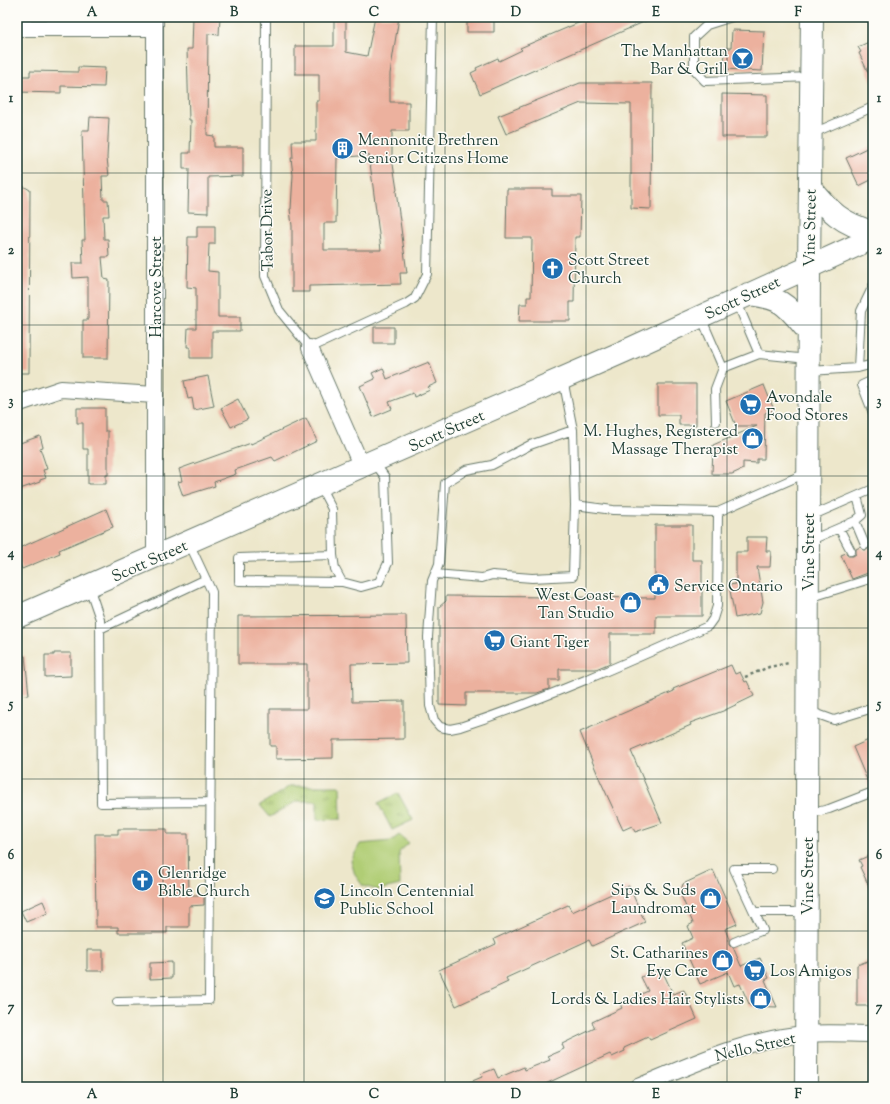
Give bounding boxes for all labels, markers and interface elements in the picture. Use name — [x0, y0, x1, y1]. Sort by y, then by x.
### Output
text: A — [87, 4, 98, 22]
text: B — [230, 4, 239, 22]
text: C — [369, 4, 379, 22]
text: D — [511, 4, 521, 22]
text: E — [652, 4, 660, 22]
text: F — [794, 4, 802, 22]
place label: The Manhattan Bar & Grill — [621, 41, 729, 82]
bar icon: The Manhattan Bar & Grill — [730, 46, 756, 72]
text: 1 — [9, 90, 14, 108]
text: 1 — [877, 90, 882, 108]
place label: Mennonite Brethren Senior Citizens Home — [358, 130, 509, 171]
building icon: Mennonite Brethren Senior Citizens Home — [329, 135, 355, 161]
street label: Vine Street — [799, 188, 824, 267]
street label: Tabor Drive — [256, 189, 281, 271]
street label: Harcove Street — [146, 236, 169, 338]
text: 2 — [8, 242, 15, 260]
text: 2 — [876, 242, 883, 260]
place label: Scott Street Church — [568, 250, 650, 291]
church icon: Scott Street Church — [540, 255, 566, 281]
street label: Scott Street — [701, 271, 785, 327]
place label: Avondale Food Stores — [766, 387, 848, 428]
supermarket icon: Avondale Food Stores — [737, 392, 763, 418]
text: 3 — [8, 393, 14, 411]
text: 3 — [876, 393, 882, 411]
street label: Scott Street — [405, 405, 489, 459]
place label: M. Hughes, Registered Massage Therapist — [583, 421, 739, 462]
shop icon: M. Hughes, Registered Massage Therapist — [740, 426, 766, 452]
street label: Vine Street — [799, 512, 822, 591]
street label: Scott Street — [108, 535, 192, 589]
text: 4 — [7, 545, 15, 563]
text: 4 — [875, 545, 883, 563]
public building icon: Service Ontario — [646, 572, 672, 598]
place label: Service Ontario — [674, 576, 783, 599]
place label: West Coast Tan Studio — [535, 585, 615, 626]
shop icon: West Coast Tan Studio — [617, 590, 643, 616]
supermarket icon: Giant Tiger — [482, 628, 508, 654]
place label: Giant Tiger — [510, 632, 589, 655]
text: 5 — [8, 696, 14, 714]
text: 5 — [876, 696, 882, 714]
street label: Vine Street — [798, 836, 821, 915]
text: 6 — [8, 847, 15, 865]
text: 6 — [876, 847, 883, 865]
place label: Glenridge Bible Church — [158, 863, 251, 904]
church icon: Glenridge Bible Church — [129, 868, 155, 894]
place label: Sips & Suds Laundromat — [611, 880, 697, 921]
place label: Lincoln Centennial Public School — [340, 881, 475, 922]
shop icon: Sips & Suds Laundromat — [698, 885, 724, 911]
school or university icon: Lincoln Centennial Public School — [312, 886, 338, 912]
place label: St. Catharines Eye Care — [610, 943, 708, 984]
shop icon: St. Catharines Eye Care — [710, 948, 736, 974]
supermarket icon: Los Amigos — [742, 957, 768, 983]
place label: Los Amigos — [770, 961, 852, 984]
shop icon: Lords & Ladies Hair Stylists — [747, 985, 773, 1011]
place label: Lords & Ladies Hair Stylists — [551, 989, 744, 1012]
text: 7 — [8, 999, 15, 1017]
text: 7 — [876, 999, 883, 1017]
street label: Nello Street — [713, 1028, 799, 1069]
text: A — [87, 1086, 98, 1104]
text: B — [230, 1086, 239, 1104]
text: C — [369, 1086, 379, 1104]
text: D — [511, 1086, 521, 1104]
text: E — [652, 1086, 660, 1104]
text: F — [794, 1086, 802, 1104]

